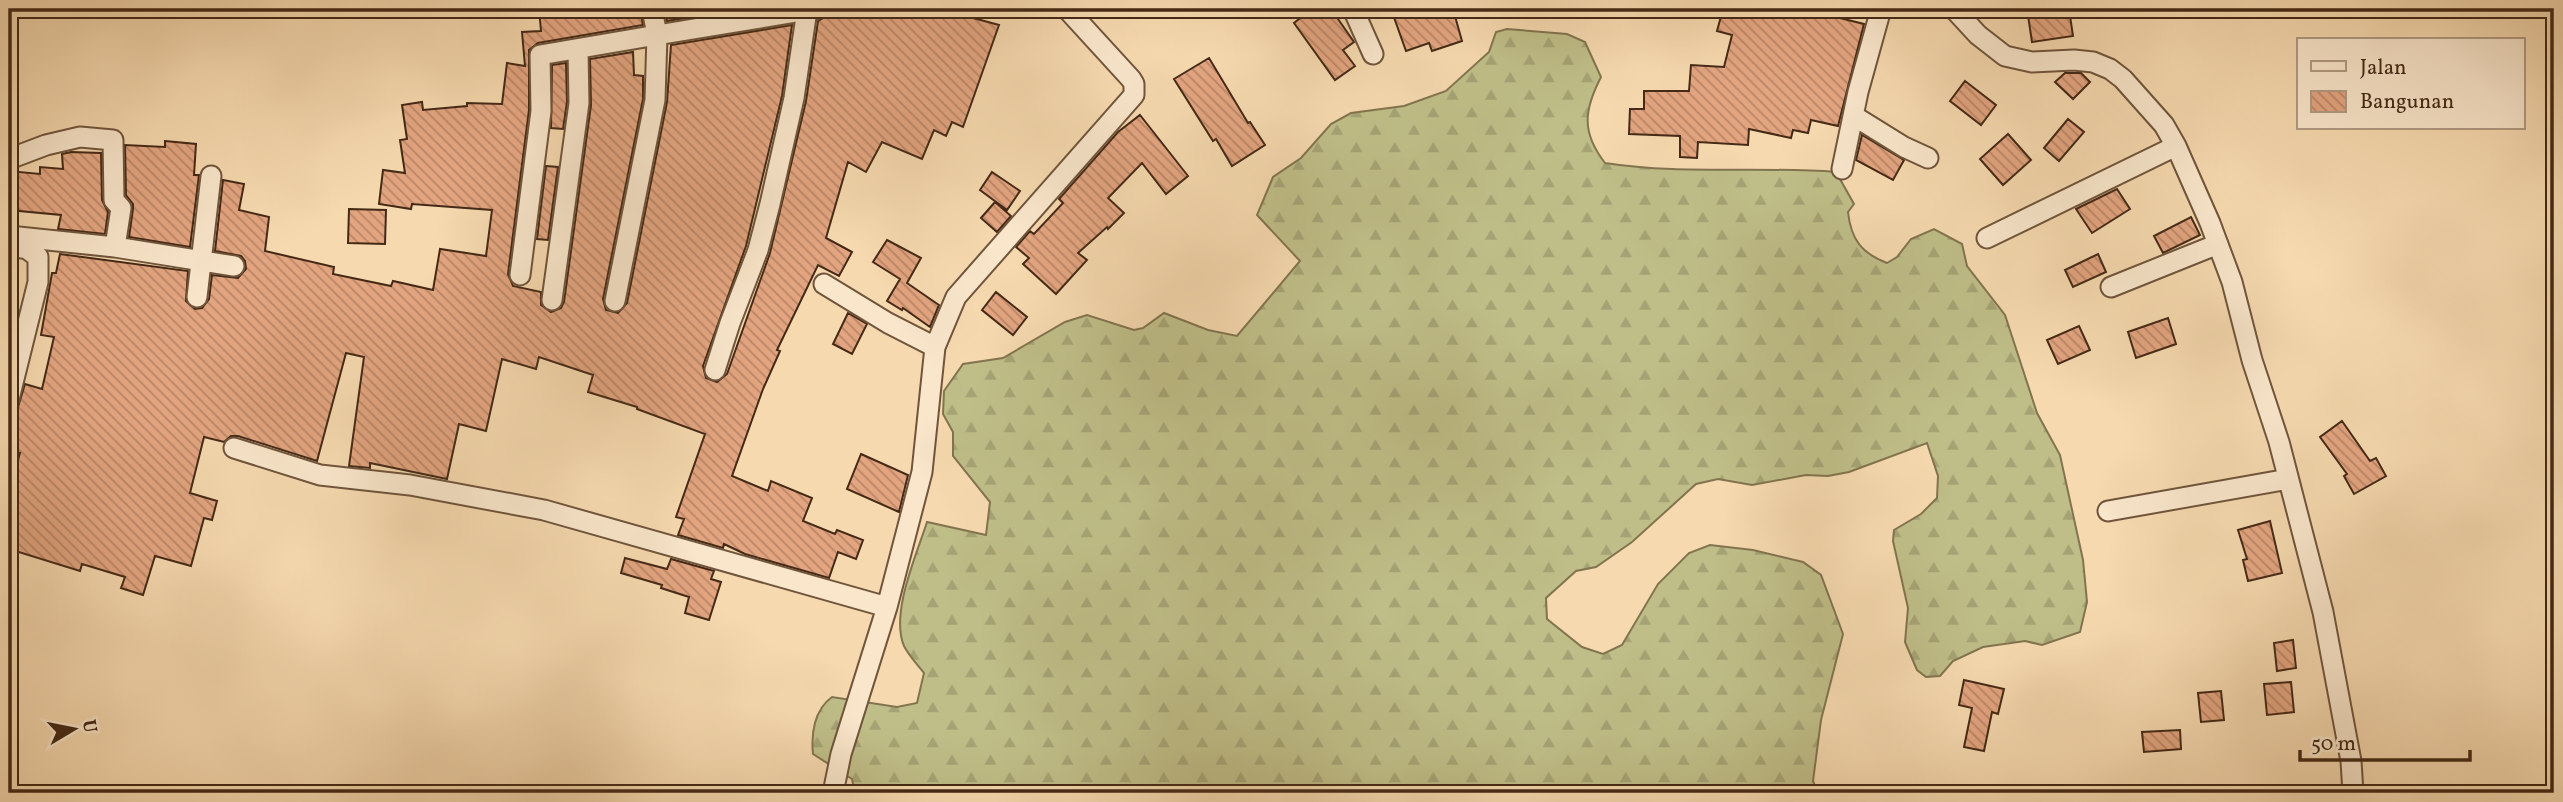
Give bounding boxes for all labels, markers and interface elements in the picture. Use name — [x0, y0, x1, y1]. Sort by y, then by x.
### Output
legend — [2297, 38, 2524, 130]
text: Jalan — [2360, 54, 2407, 83]
text: Bangunan — [2360, 88, 2454, 117]
north arrow — [38, 694, 108, 764]
text: U — [75, 718, 103, 735]
scale bar — [2300, 718, 2470, 762]
text: 50 m — [2311, 730, 2356, 759]

